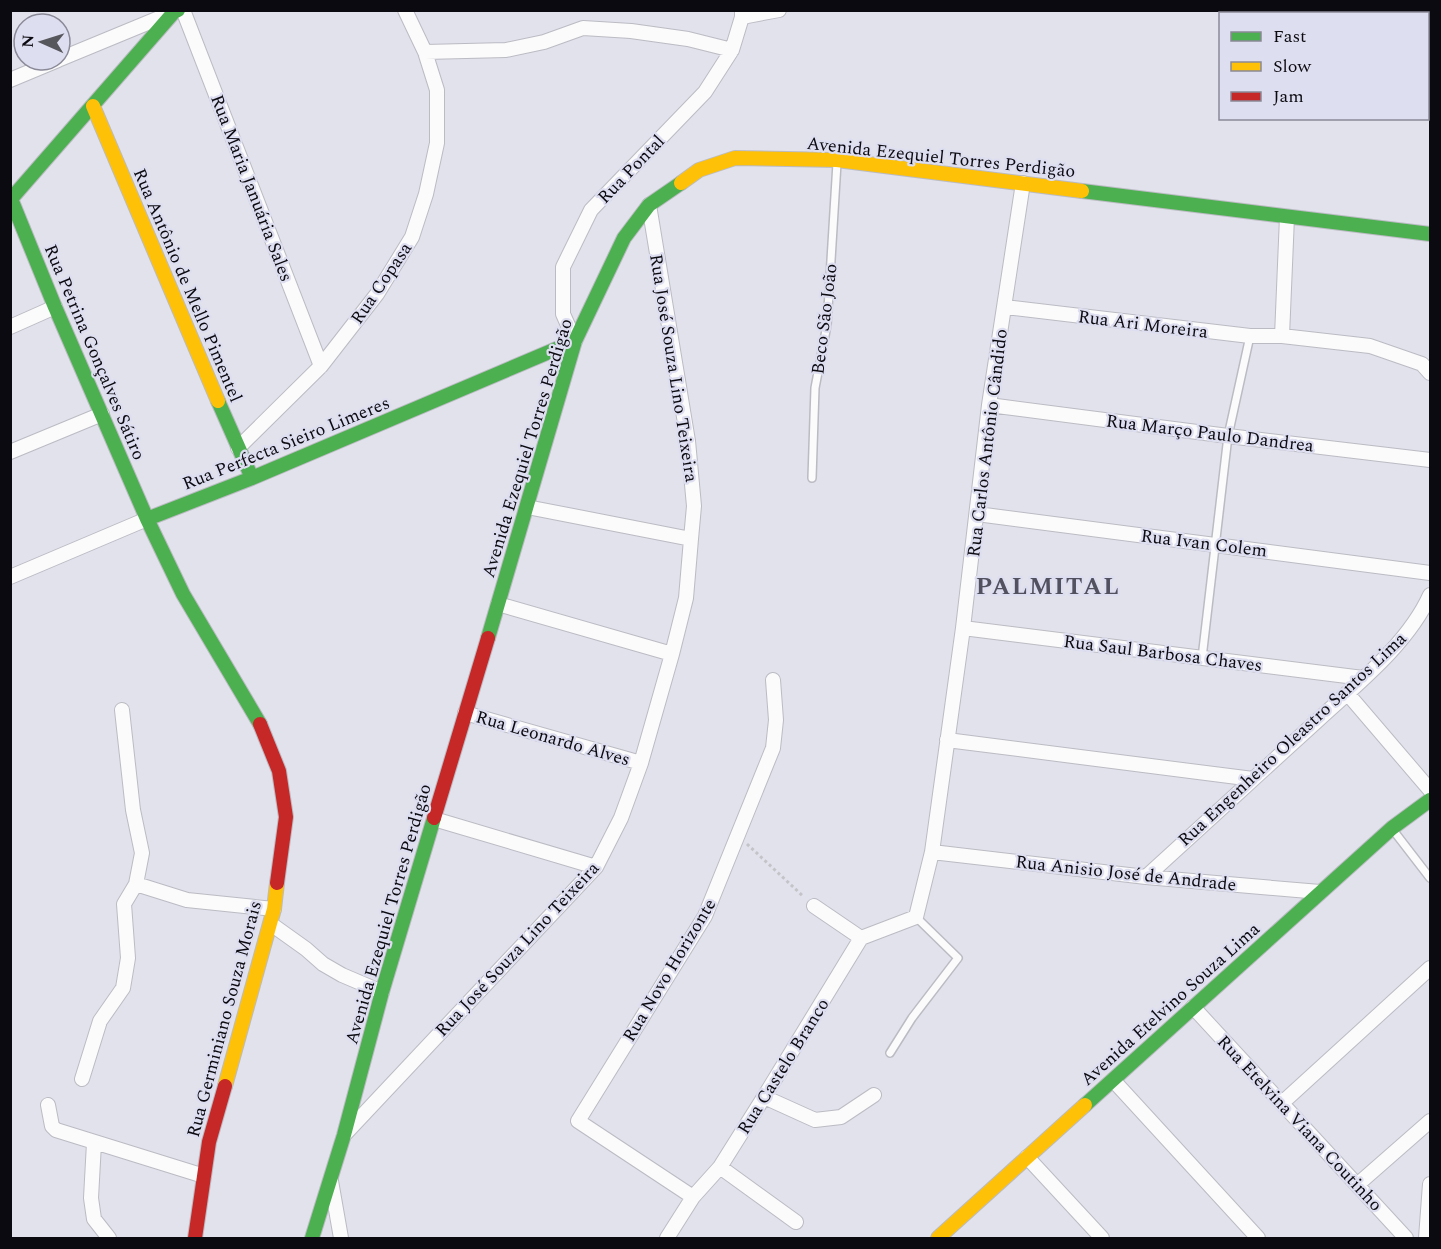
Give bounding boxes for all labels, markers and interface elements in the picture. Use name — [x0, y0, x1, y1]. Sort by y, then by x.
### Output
north arrow — [12, 12, 72, 72]
legend — [1219, 12, 1429, 120]
text: Fast — [1273, 23, 1306, 50]
text: N — [16, 34, 40, 48]
text: Slow — [1273, 53, 1312, 80]
text: Jam — [1273, 83, 1304, 110]
street label: Rua Maria Januária Sales — [203, 91, 300, 286]
street label: Rua Pontal — [591, 129, 671, 210]
street label: Avenida Ezequiel Torres Perdigão — [805, 130, 1077, 185]
street label: Rua Antônio de Mello Pimentel — [126, 164, 249, 406]
street label: Rua Copasa — [344, 237, 419, 330]
street label: Rua Petrina Gonçalves Sátiro — [37, 240, 152, 464]
street label: Rua José Souza Lino Teixeira — [642, 252, 705, 484]
street label: Beco São João — [804, 262, 845, 376]
street label: Rua Ari Moreira — [1076, 303, 1210, 346]
street label: Avenida Ezequiel Torres Perdigão — [475, 315, 580, 581]
street label: Rua Carlos Antônio Cândido — [960, 327, 1015, 559]
street label: Rua Perfecta Sieiro Limeres — [179, 389, 394, 497]
street label: Rua Março Paulo Dandrea — [1105, 407, 1315, 460]
street label: Rua Ivan Colem — [1139, 522, 1269, 565]
district label: PALMITAL — [976, 569, 1120, 605]
street label: Rua Engenheiro Oleastro Santos Lima — [1172, 626, 1413, 853]
street label: Rua Saul Barbosa Chaves — [1062, 628, 1264, 679]
street label: Rua Leonardo Alves — [472, 704, 633, 773]
street label: Avenida Ezequiel Torres Perdigão — [338, 781, 439, 1048]
street label: Rua Anisio José de Andrade — [1014, 848, 1238, 899]
street label: Rua José Souza Lino Teixeira — [429, 856, 606, 1043]
street label: Rua Novo Horizonte — [616, 893, 723, 1047]
street label: Rua Germiniano Souza Morais — [180, 898, 269, 1140]
street label: Avenida Etelvino Souza Lima — [1075, 916, 1266, 1093]
street label: Rua Castelo Branco — [731, 993, 836, 1140]
street label: Rua Etelvina Viana Coutinho — [1211, 1029, 1389, 1218]

